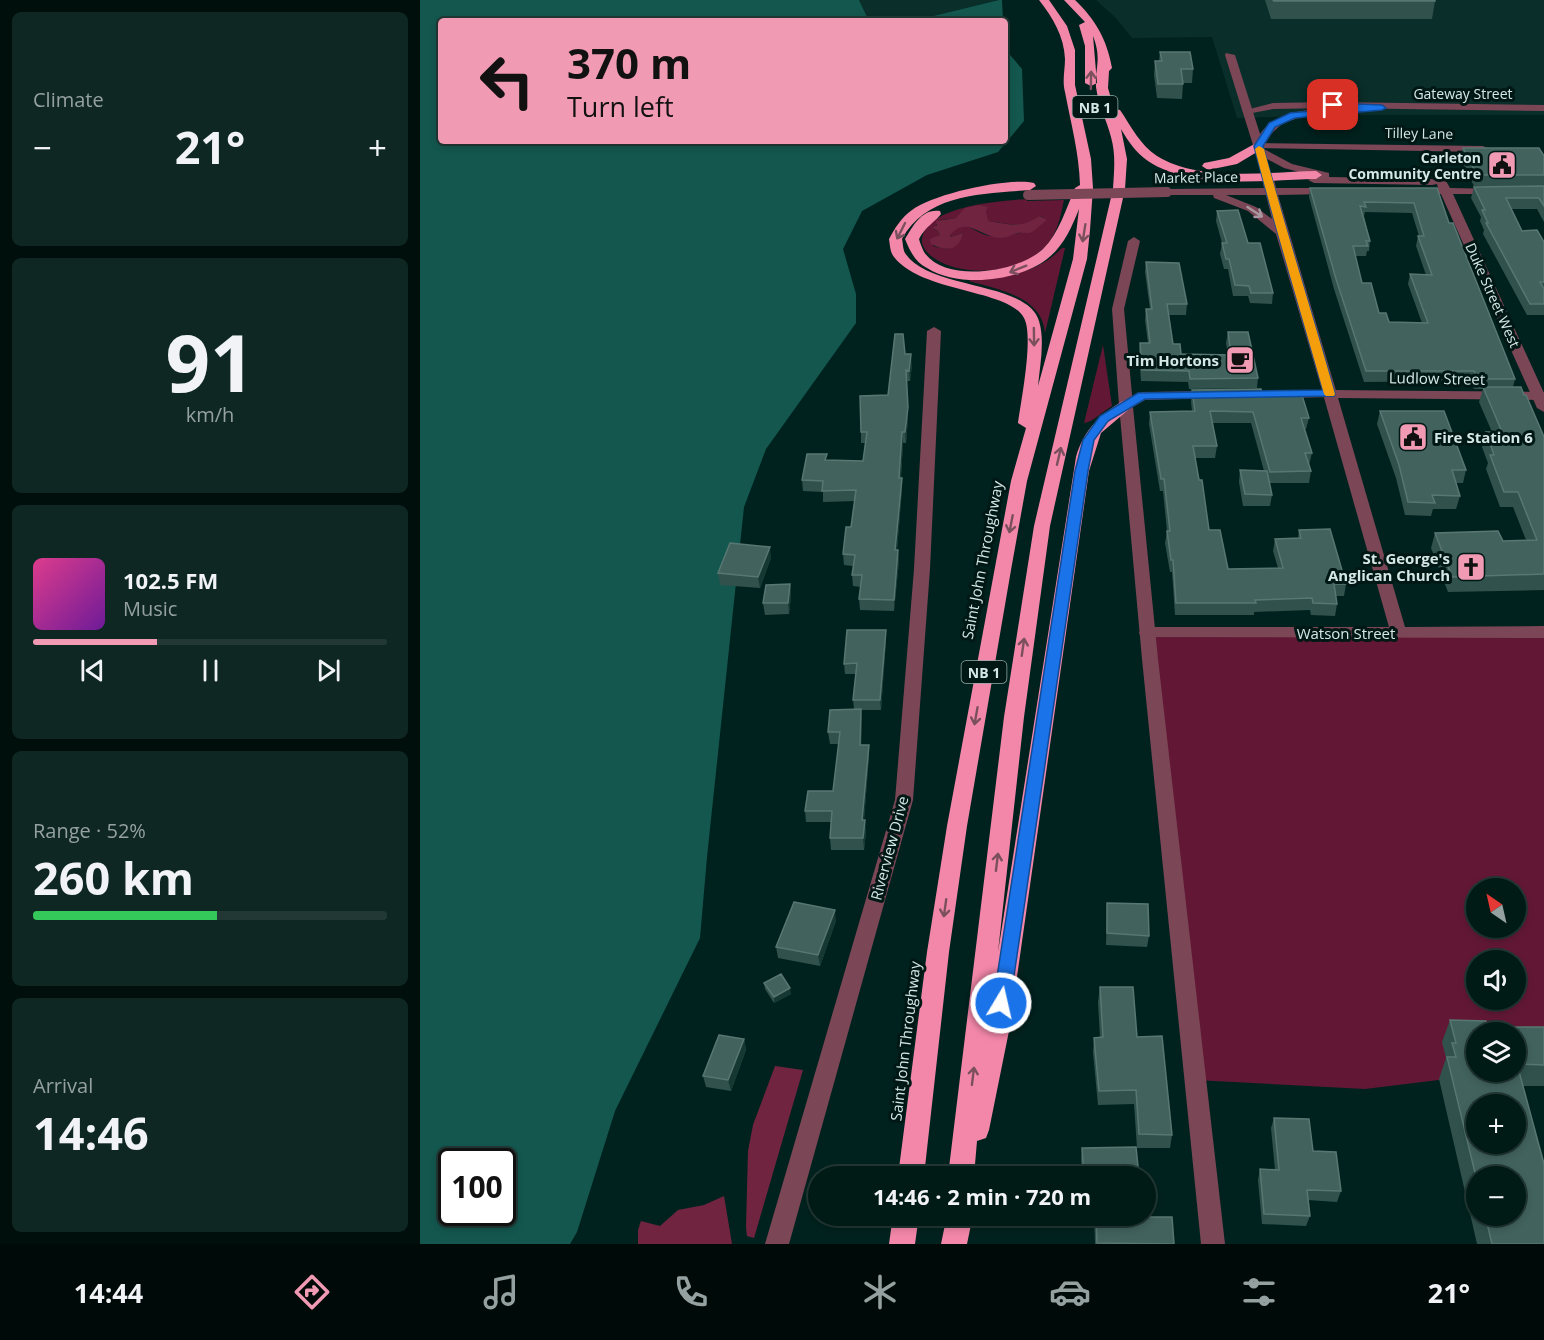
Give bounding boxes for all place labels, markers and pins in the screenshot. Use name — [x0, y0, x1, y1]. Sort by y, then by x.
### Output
pin — [1307, 79, 1358, 130]
place label: Carleton Community Centre — [1348, 148, 1481, 183]
public building icon: Carleton Community Centre — [1486, 149, 1518, 181]
cafe icon: Tim Hortons — [1224, 344, 1256, 376]
place label: Tim Hortons — [1126, 350, 1219, 370]
public building icon: Fire Station 6 — [1397, 421, 1429, 453]
place label: Fire Station 6 — [1434, 427, 1533, 447]
place label: St. George's Anglican Church — [1328, 548, 1450, 585]
church icon: St. George's Anglican Church — [1455, 551, 1487, 583]

